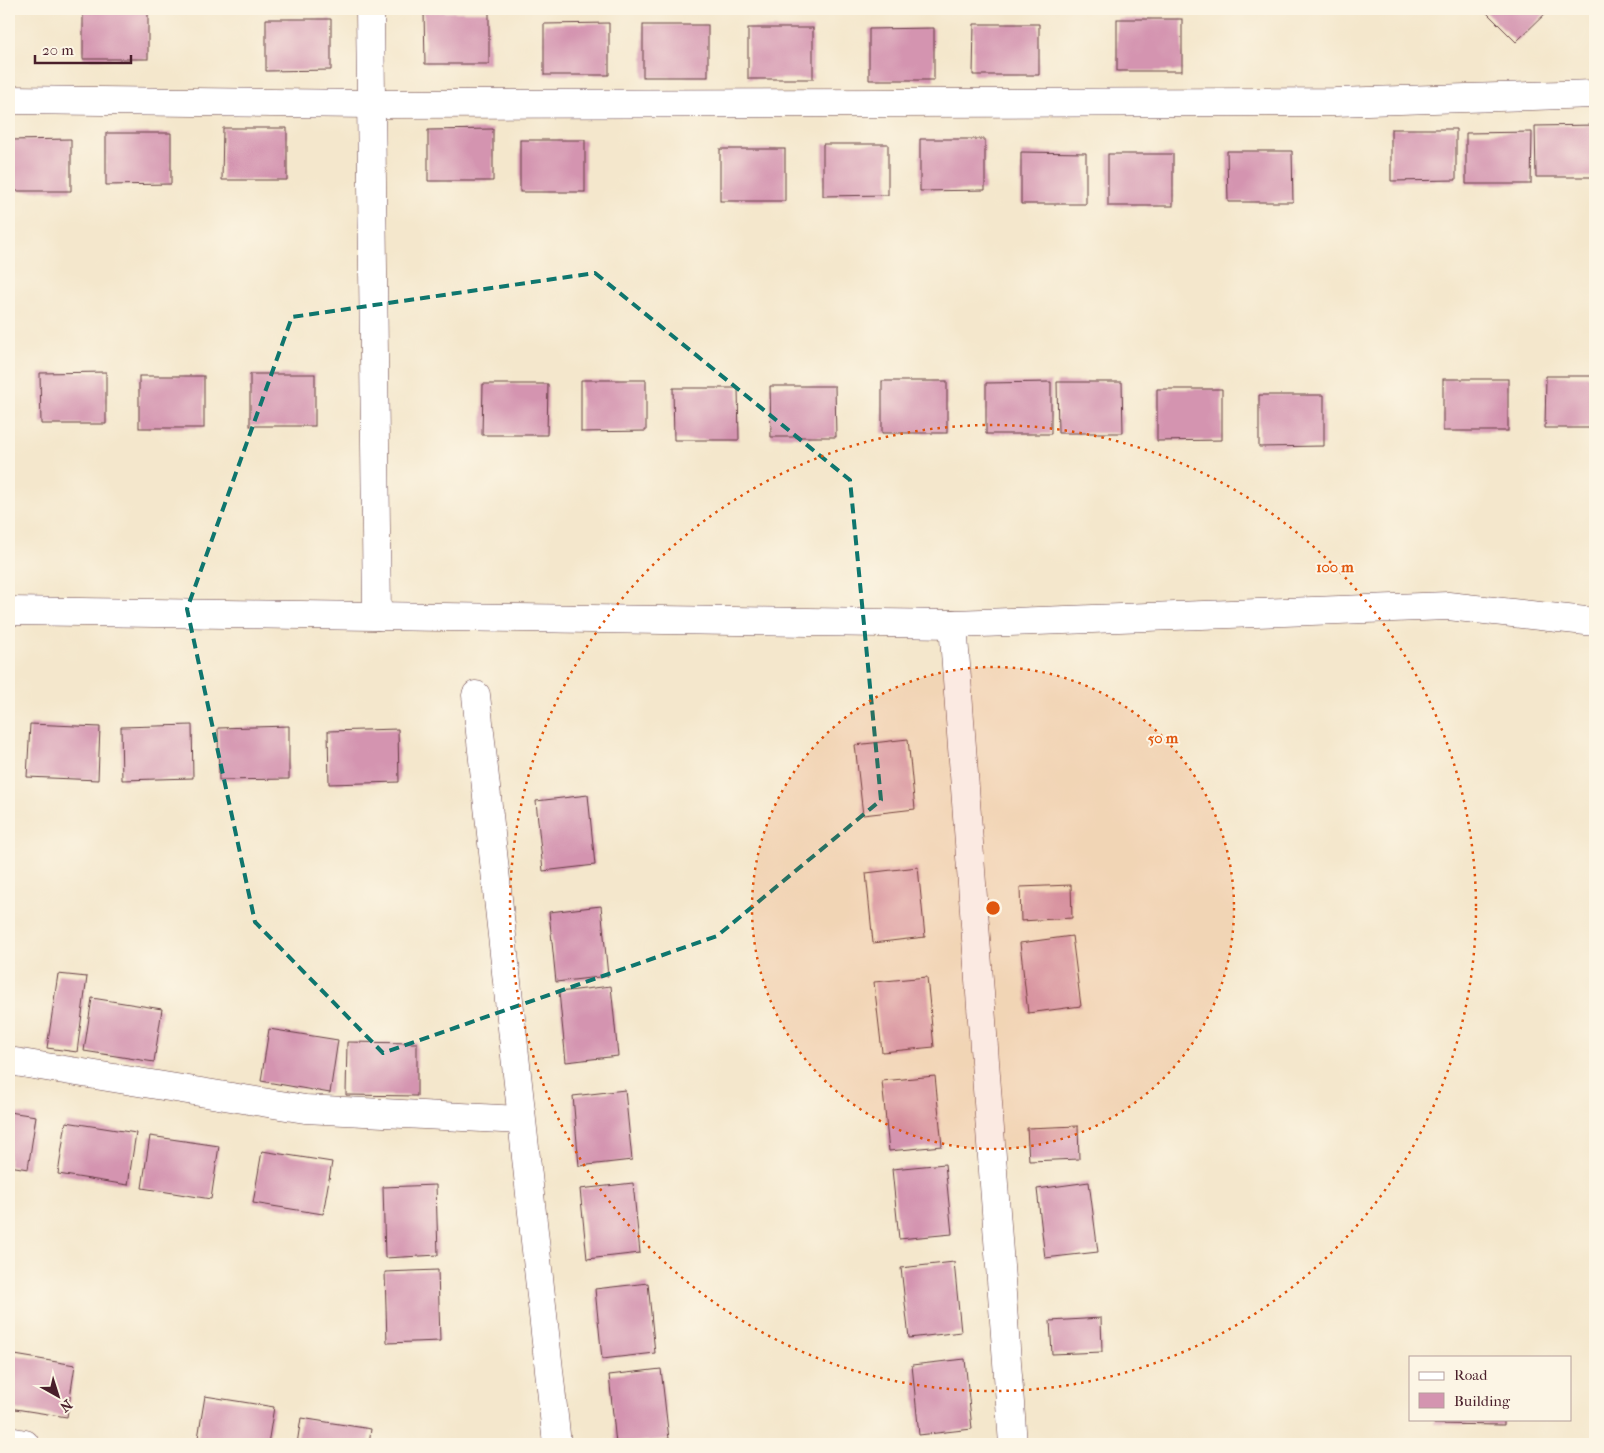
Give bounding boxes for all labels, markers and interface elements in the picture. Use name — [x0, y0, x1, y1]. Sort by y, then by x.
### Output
scale bar — [35, 32, 131, 64]
text: 20 m — [42, 41, 74, 59]
text: 100 m — [1316, 558, 1354, 576]
text: 50 m — [1148, 729, 1179, 747]
centre of rings — [984, 899, 1002, 917]
legend — [1409, 1356, 1572, 1420]
text: Road — [1454, 1366, 1488, 1384]
north arrow — [32, 1370, 82, 1420]
text: Building — [1454, 1392, 1511, 1410]
text: N — [56, 1396, 75, 1416]

